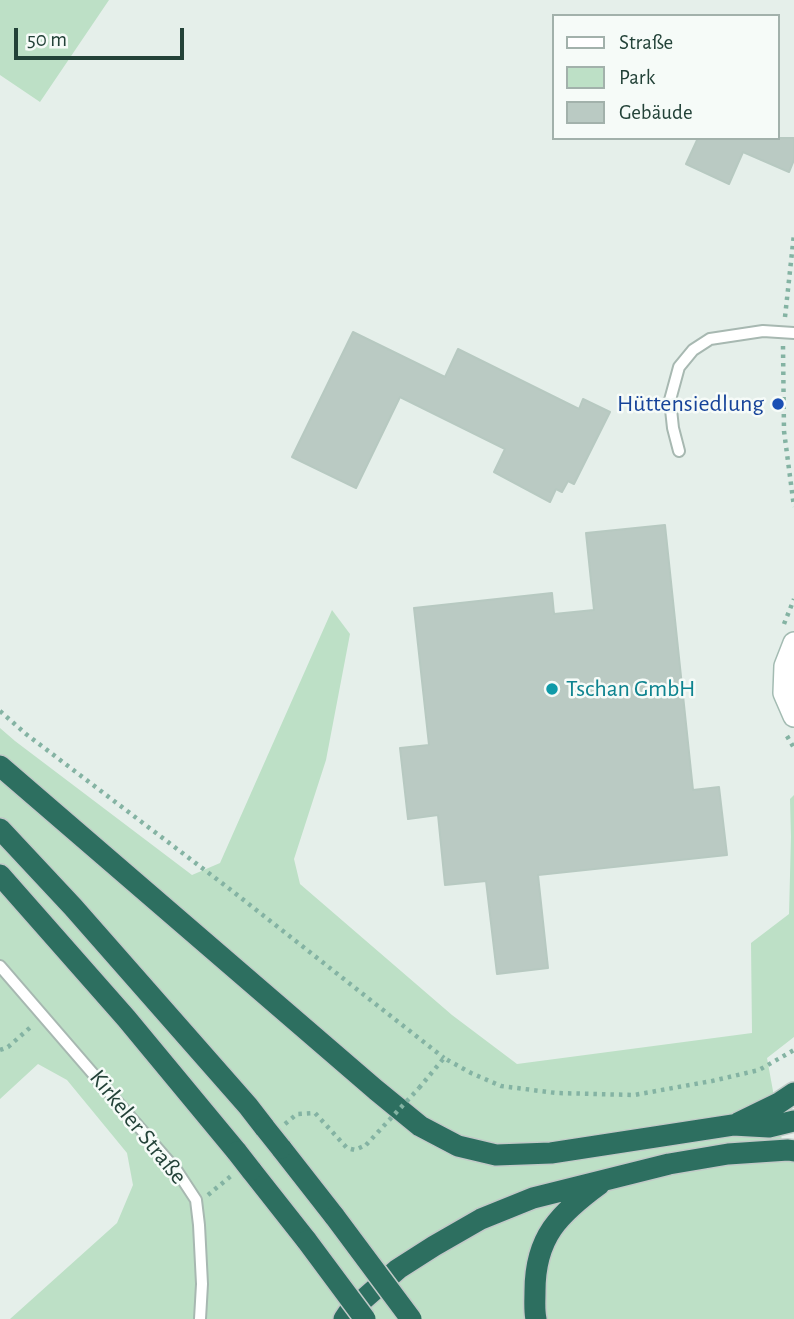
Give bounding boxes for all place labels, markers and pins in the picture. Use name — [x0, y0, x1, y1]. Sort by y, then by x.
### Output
place label: Hüttensiedlung — [617, 390, 764, 418]
marker: Hüttensiedlung — [770, 396, 786, 412]
place label: Tschan GmbH — [566, 675, 695, 703]
marker: Tschan GmbH — [544, 681, 560, 697]

